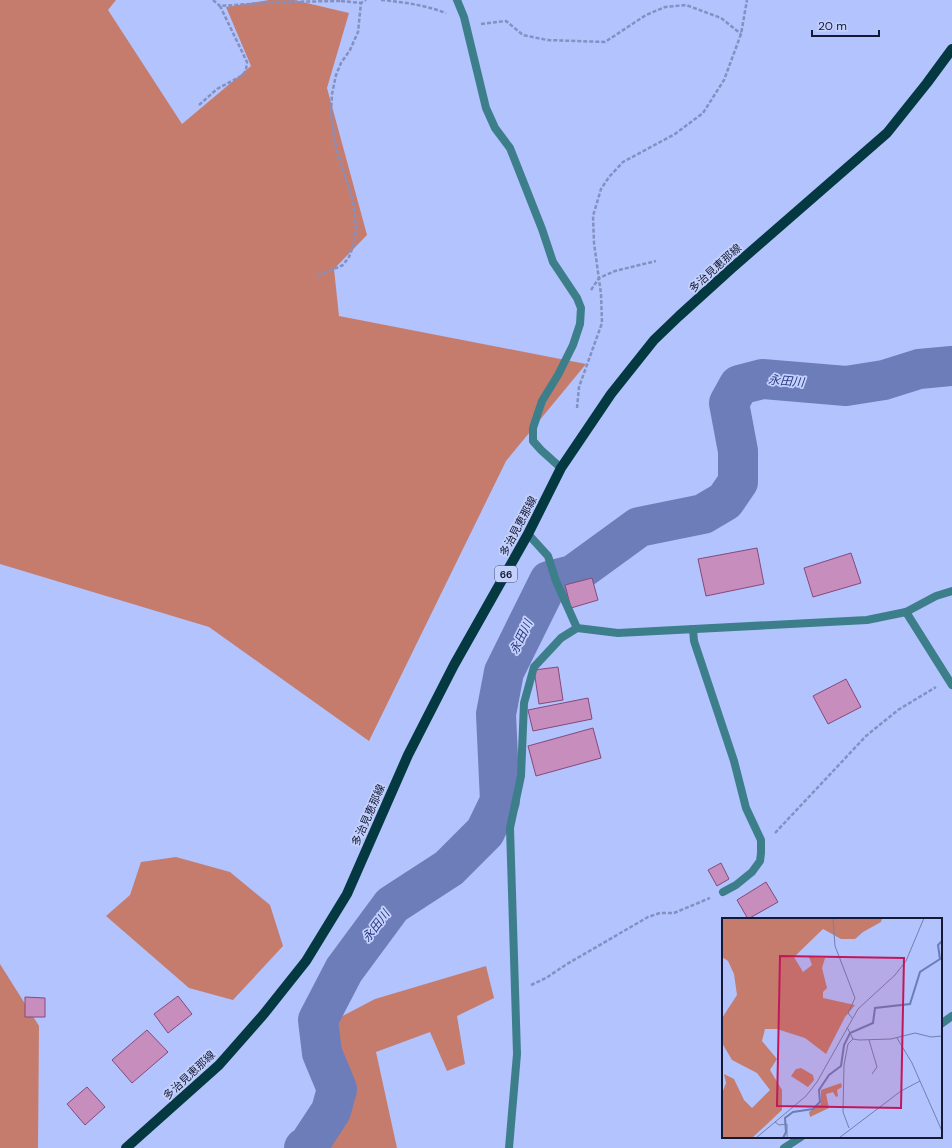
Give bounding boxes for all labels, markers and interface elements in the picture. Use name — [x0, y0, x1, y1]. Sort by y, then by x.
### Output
scale bar — [812, 12, 879, 38]
text: 20 m — [818, 18, 847, 34]
street label: 多治見恵那線 — [686, 241, 744, 295]
water label: 永田川 — [767, 371, 807, 391]
street label: 多治見恵那線 — [496, 494, 540, 558]
road number: 66 — [495, 566, 517, 582]
water label: 永田川 — [506, 616, 537, 657]
street label: 多治見恵那線 — [348, 782, 388, 848]
water label: 永田川 — [359, 905, 394, 945]
inset map — [722, 918, 942, 1138]
street label: 多治見恵那線 — [160, 1047, 218, 1103]

